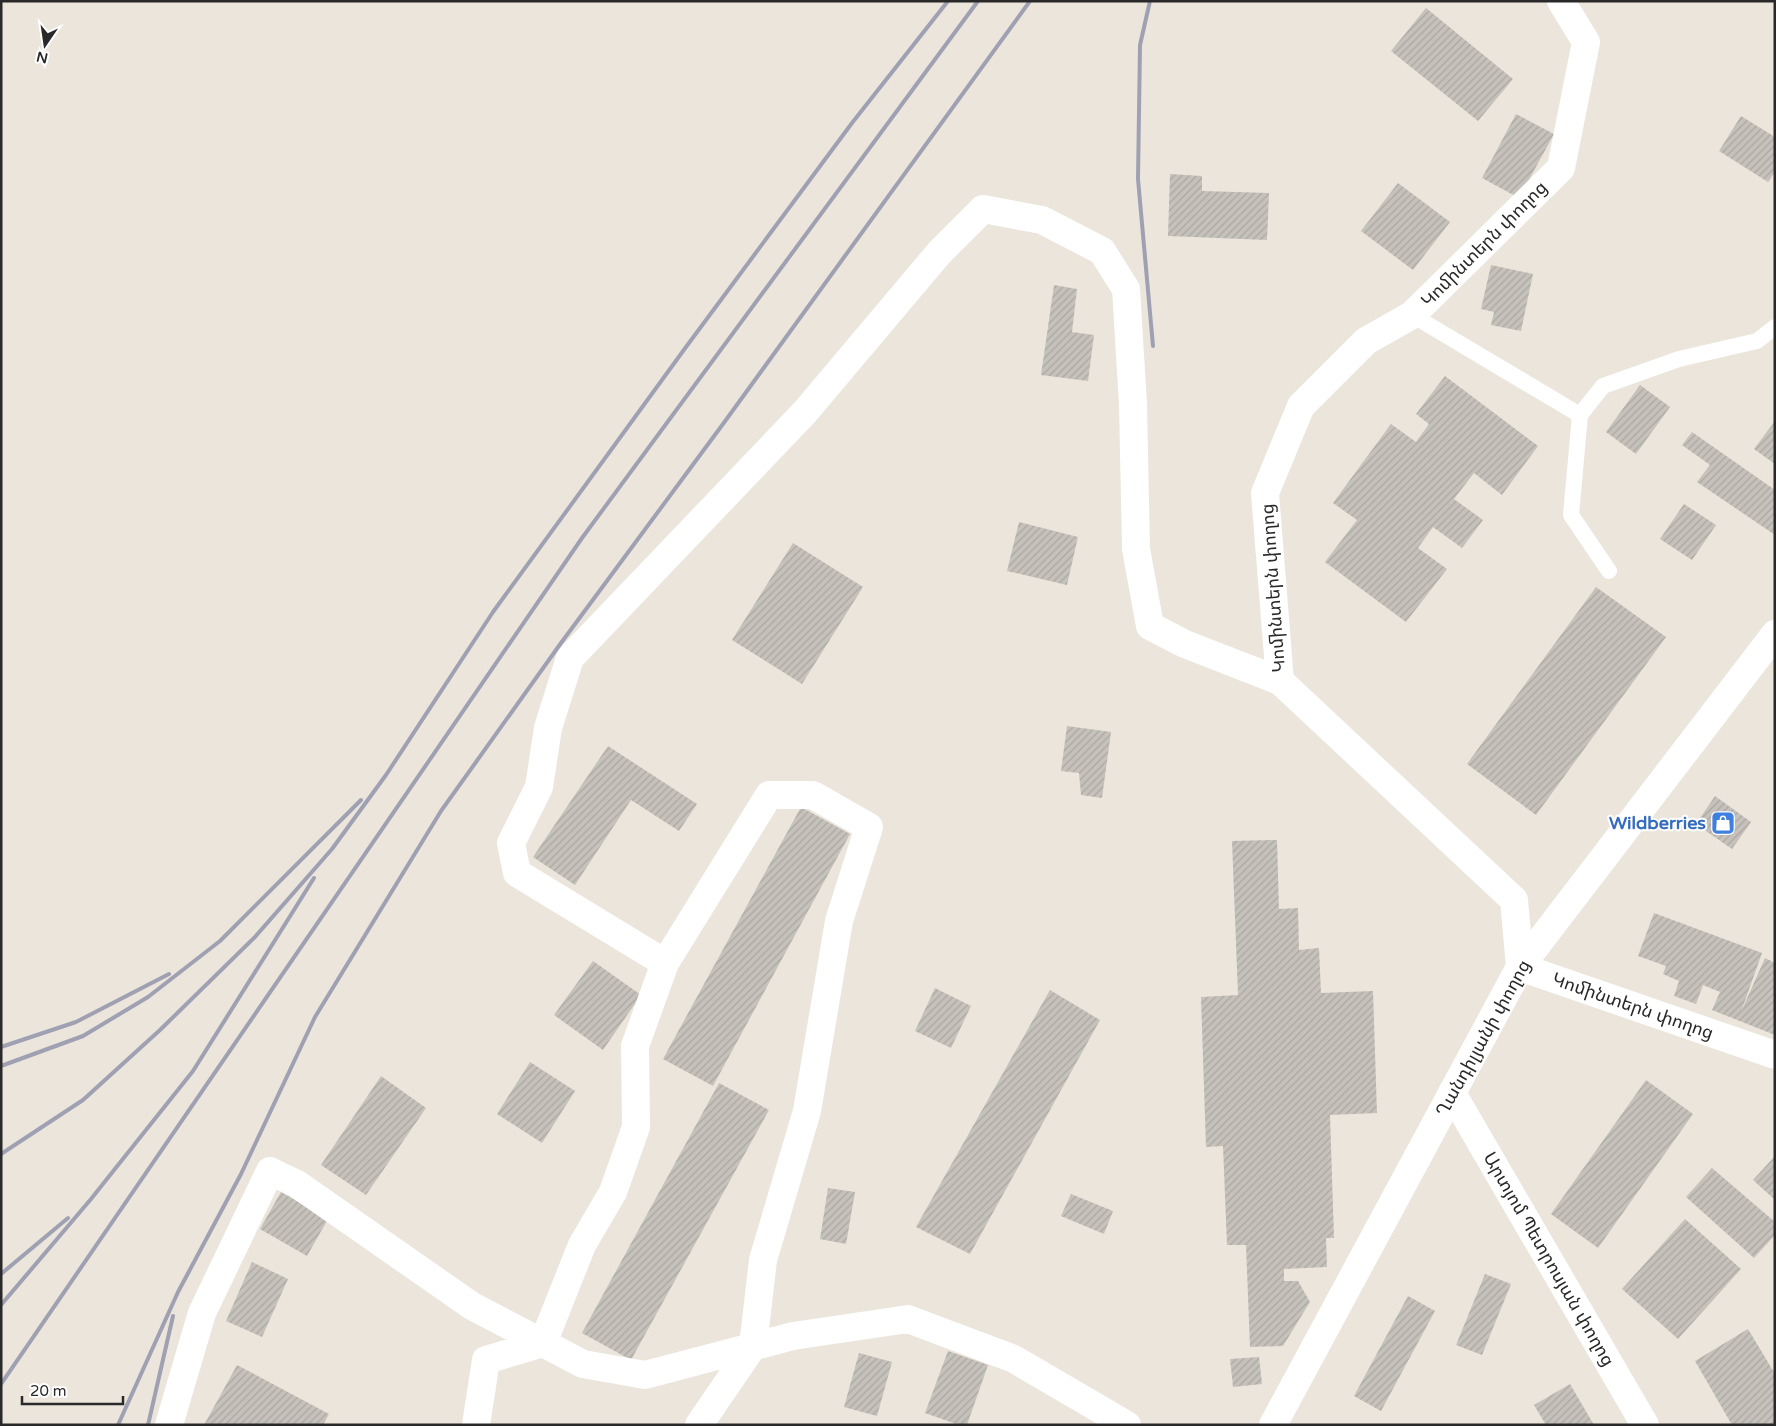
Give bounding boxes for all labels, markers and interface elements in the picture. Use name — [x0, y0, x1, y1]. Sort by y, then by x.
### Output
north arrow — [20, 20, 70, 70]
text: N — [35, 48, 50, 67]
street label: Կոմինտերն փողոց — [1416, 176, 1552, 312]
street label: Կոմինտերն փողոց — [1256, 503, 1290, 673]
shop icon: Wildberries — [1710, 810, 1736, 836]
place label: Wildberries — [1609, 812, 1706, 834]
street label: Ղանդիլյանի փողոց — [1431, 956, 1535, 1120]
street label: Կոմինտերն փողոց — [1549, 968, 1717, 1044]
street label: Արտյոմ Պետրոսյան փողոց — [1479, 1148, 1619, 1370]
scale bar — [22, 1374, 124, 1406]
text: 20 m — [30, 1382, 67, 1400]

